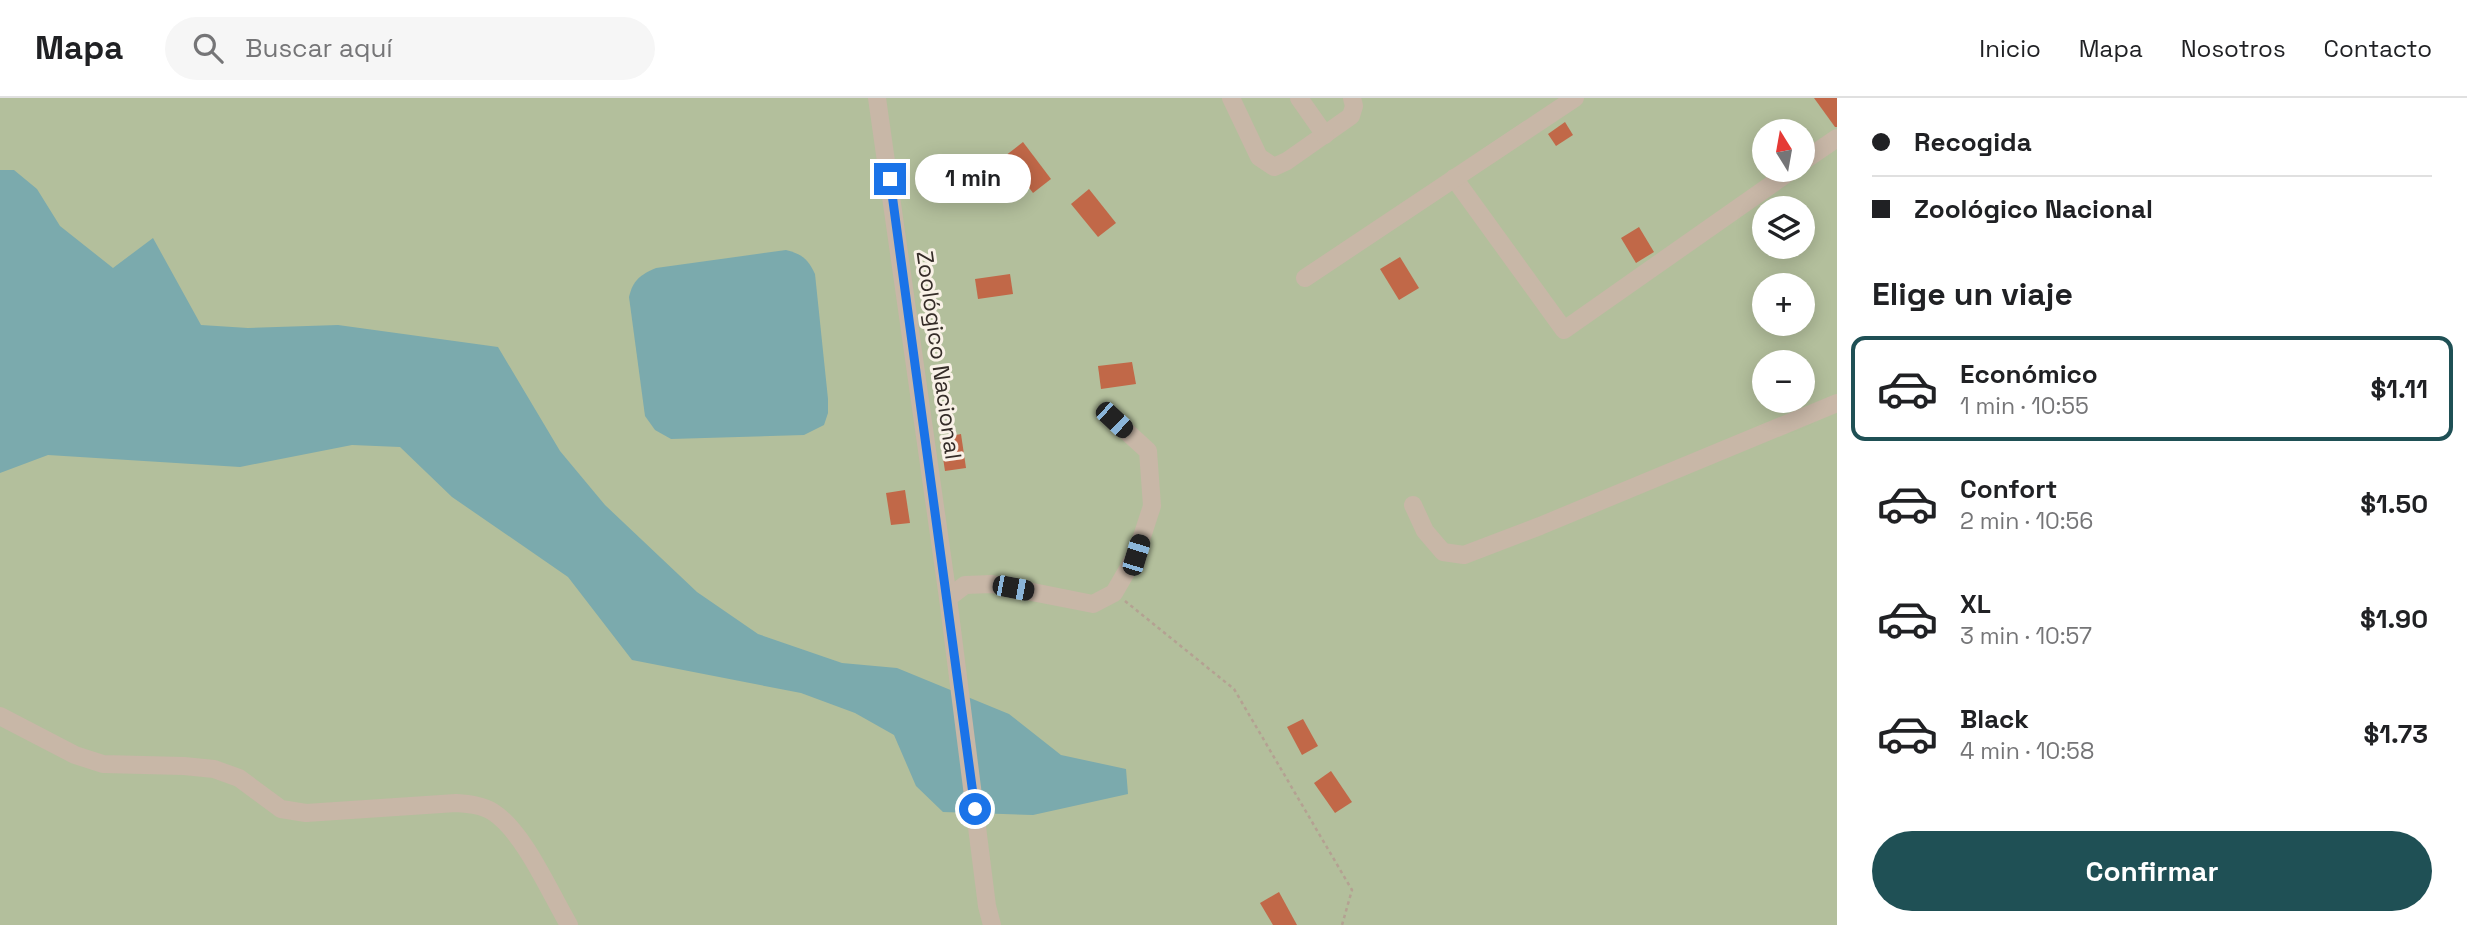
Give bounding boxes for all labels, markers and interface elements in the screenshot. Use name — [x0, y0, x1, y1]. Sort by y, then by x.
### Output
search box — [165, 17, 655, 80]
text: Mapa — [35, 27, 123, 69]
icon: search — [189, 29, 227, 67]
text: Buscar aquí — [245, 31, 393, 65]
text: Inicio — [1979, 33, 2041, 64]
text: Mapa — [2079, 33, 2143, 64]
text: Nosotros — [2181, 33, 2286, 64]
text: Contacto — [2324, 33, 2432, 64]
north arrow — [1752, 119, 1815, 182]
map controls — [1752, 119, 1815, 413]
text: Recogida — [1914, 125, 2032, 159]
callout: 1 min — [914, 154, 1030, 204]
route end — [874, 163, 906, 195]
text: 1 min — [945, 163, 1001, 193]
text: Zoológico Nacional — [1914, 192, 2153, 226]
button: layers — [1752, 196, 1815, 259]
street label: Zoológico Nacional — [910, 249, 968, 461]
button: + — [1752, 273, 1815, 336]
text: Elige un viaje — [1872, 274, 2073, 314]
button: − — [1752, 350, 1815, 413]
icon: car — [1876, 357, 1939, 420]
text: Económico — [1960, 357, 2098, 391]
text: $1.11 — [2371, 372, 2428, 406]
text: 1 min · 10:55 — [1960, 391, 2089, 421]
car — [1092, 398, 1137, 442]
icon: car — [1876, 472, 1939, 535]
text: Confort — [1960, 472, 2057, 506]
text: $1.50 — [2360, 487, 2428, 521]
text: 2 min · 10:56 — [1960, 506, 2093, 536]
car — [1120, 532, 1153, 578]
car — [991, 574, 1036, 602]
icon: car — [1876, 587, 1939, 650]
text: XL — [1960, 587, 1991, 621]
text: $1.90 — [2360, 602, 2428, 636]
text: 3 min · 10:57 — [1960, 621, 2092, 651]
icon: car — [1876, 702, 1939, 765]
text: Black — [1960, 702, 2029, 736]
text: $1.73 — [2363, 717, 2428, 751]
text: 4 min · 10:58 — [1960, 736, 2094, 766]
route start — [959, 793, 991, 825]
button: Confirmar — [1872, 831, 2432, 911]

